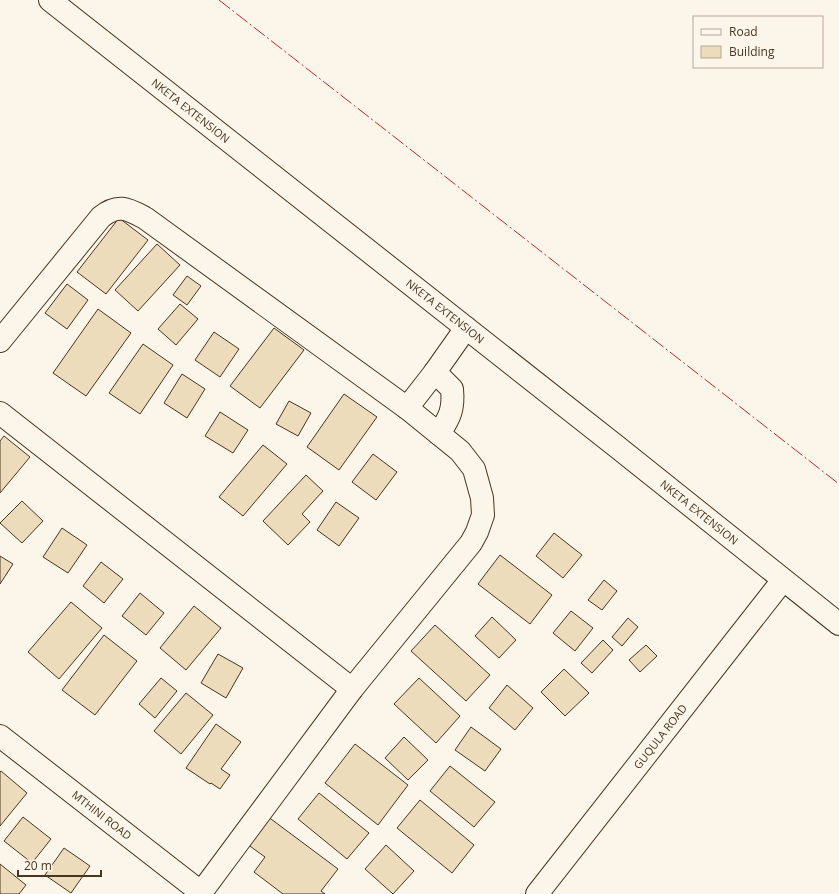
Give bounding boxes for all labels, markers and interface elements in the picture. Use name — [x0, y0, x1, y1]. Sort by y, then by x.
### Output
legend — [693, 16, 823, 68]
text: Road — [729, 23, 758, 40]
text: Building — [729, 43, 775, 60]
street label: NKETA EXTENSION — [149, 75, 233, 146]
street label: NKETA EXTENSION — [403, 275, 488, 347]
street label: NKETA EXTENSION — [657, 476, 742, 548]
street label: GUQULA ROAD — [630, 701, 690, 772]
street label: MTHINI ROAD — [69, 787, 135, 843]
scale bar — [18, 852, 101, 878]
text: 20 m — [24, 857, 52, 874]

